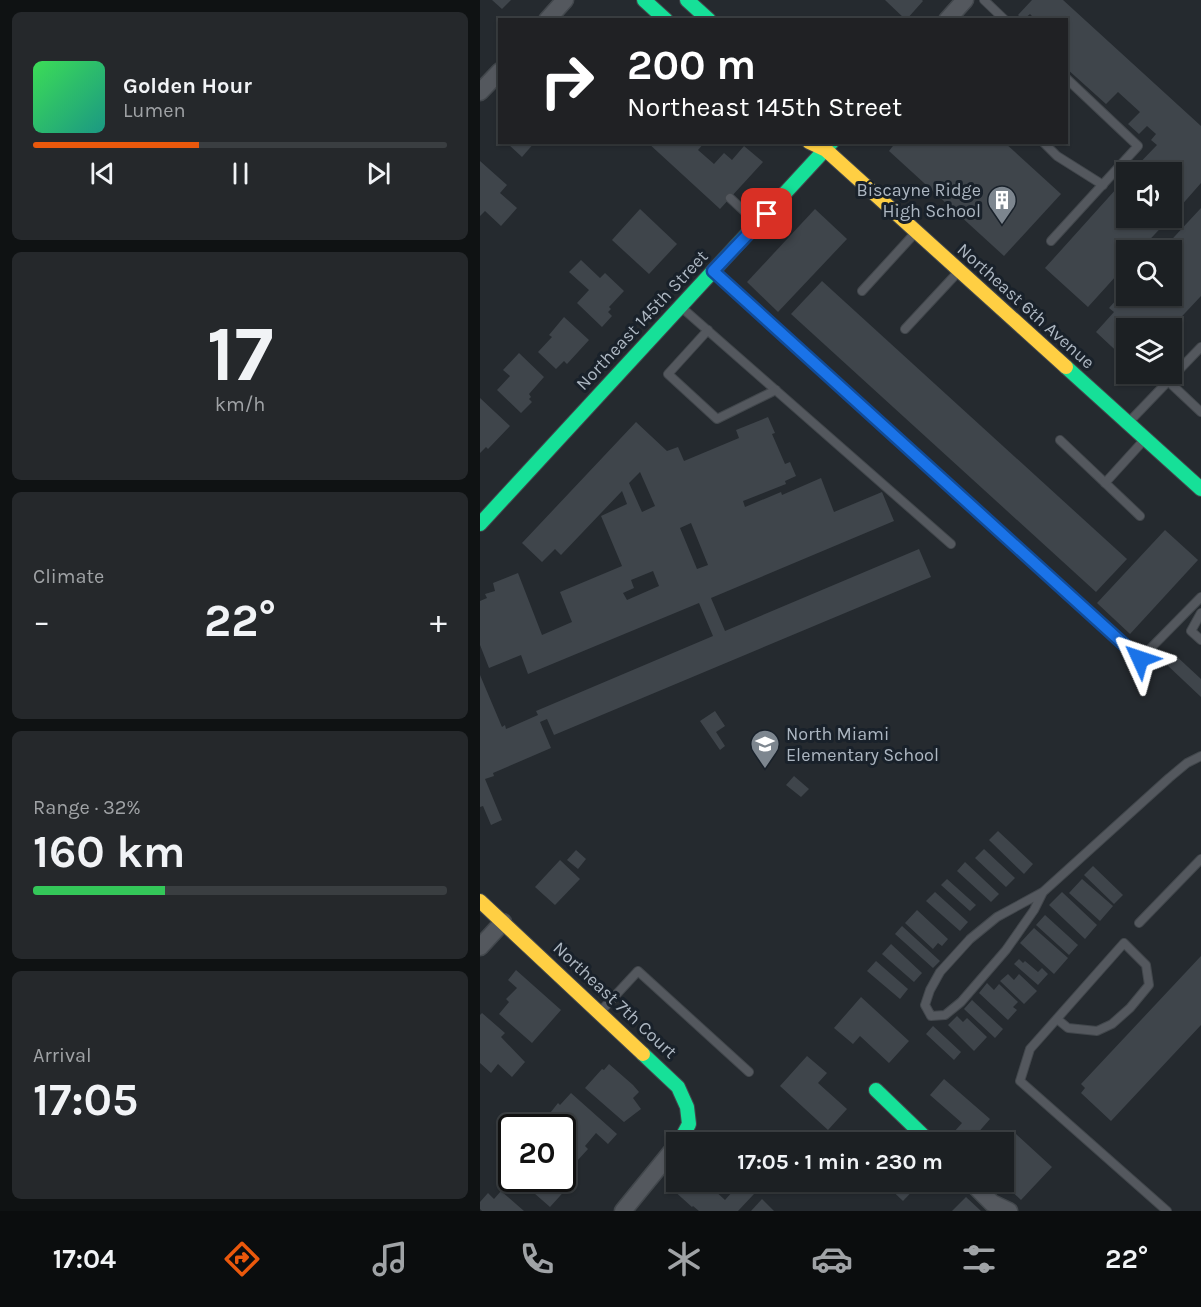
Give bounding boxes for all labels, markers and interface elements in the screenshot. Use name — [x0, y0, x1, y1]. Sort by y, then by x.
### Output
text: 200 m — [627, 40, 756, 90]
icon: right — [528, 42, 606, 120]
text: Golden Hour — [123, 73, 252, 99]
text: Northeast 145th Street — [627, 91, 902, 123]
text: Lumen — [123, 99, 186, 122]
icon: previous — [86, 157, 119, 190]
icon: pause — [224, 157, 257, 190]
icon: next — [362, 157, 395, 190]
map controls — [1116, 162, 1182, 384]
button: sound — [1116, 162, 1182, 228]
place label: Biscayne Ridge High School — [857, 179, 981, 222]
building icon: Biscayne Ridge High School — [986, 184, 1018, 226]
pin — [741, 188, 792, 239]
icon: arrive — [750, 197, 783, 230]
street label: Northeast 6th Avenue — [953, 238, 1099, 374]
button: search — [1116, 240, 1182, 306]
street label: Northeast 145th Street — [571, 245, 713, 395]
text: 17 — [207, 308, 273, 400]
button: layers — [1116, 318, 1182, 384]
text: km/h — [215, 393, 265, 416]
text: Climate — [33, 565, 104, 588]
text: 22° — [204, 595, 276, 647]
text: − — [33, 602, 50, 640]
text: + — [430, 602, 447, 640]
position arrow — [1108, 627, 1172, 691]
place label: North Miami Elementary School — [786, 723, 939, 766]
school or university icon: North Miami Elementary School — [749, 728, 781, 770]
text: Range · 32% — [33, 796, 141, 819]
text: 160 km — [33, 826, 186, 878]
street label: Northeast 7th Court — [548, 937, 682, 1063]
text: Arrival — [33, 1044, 92, 1067]
text: 17:05 — [33, 1074, 138, 1126]
speed limit sign: 20 — [498, 1114, 576, 1192]
text: 17:05 · 1 min · 230 m — [737, 1149, 943, 1175]
icon: directions — [221, 1238, 263, 1280]
icon: music — [369, 1238, 411, 1280]
icon: phone — [516, 1238, 558, 1280]
icon: climate — [663, 1238, 705, 1280]
icon: car — [811, 1238, 853, 1280]
icon: filters — [958, 1238, 1000, 1280]
text: 17:04 — [53, 1243, 116, 1275]
text: 22° — [1105, 1243, 1148, 1275]

